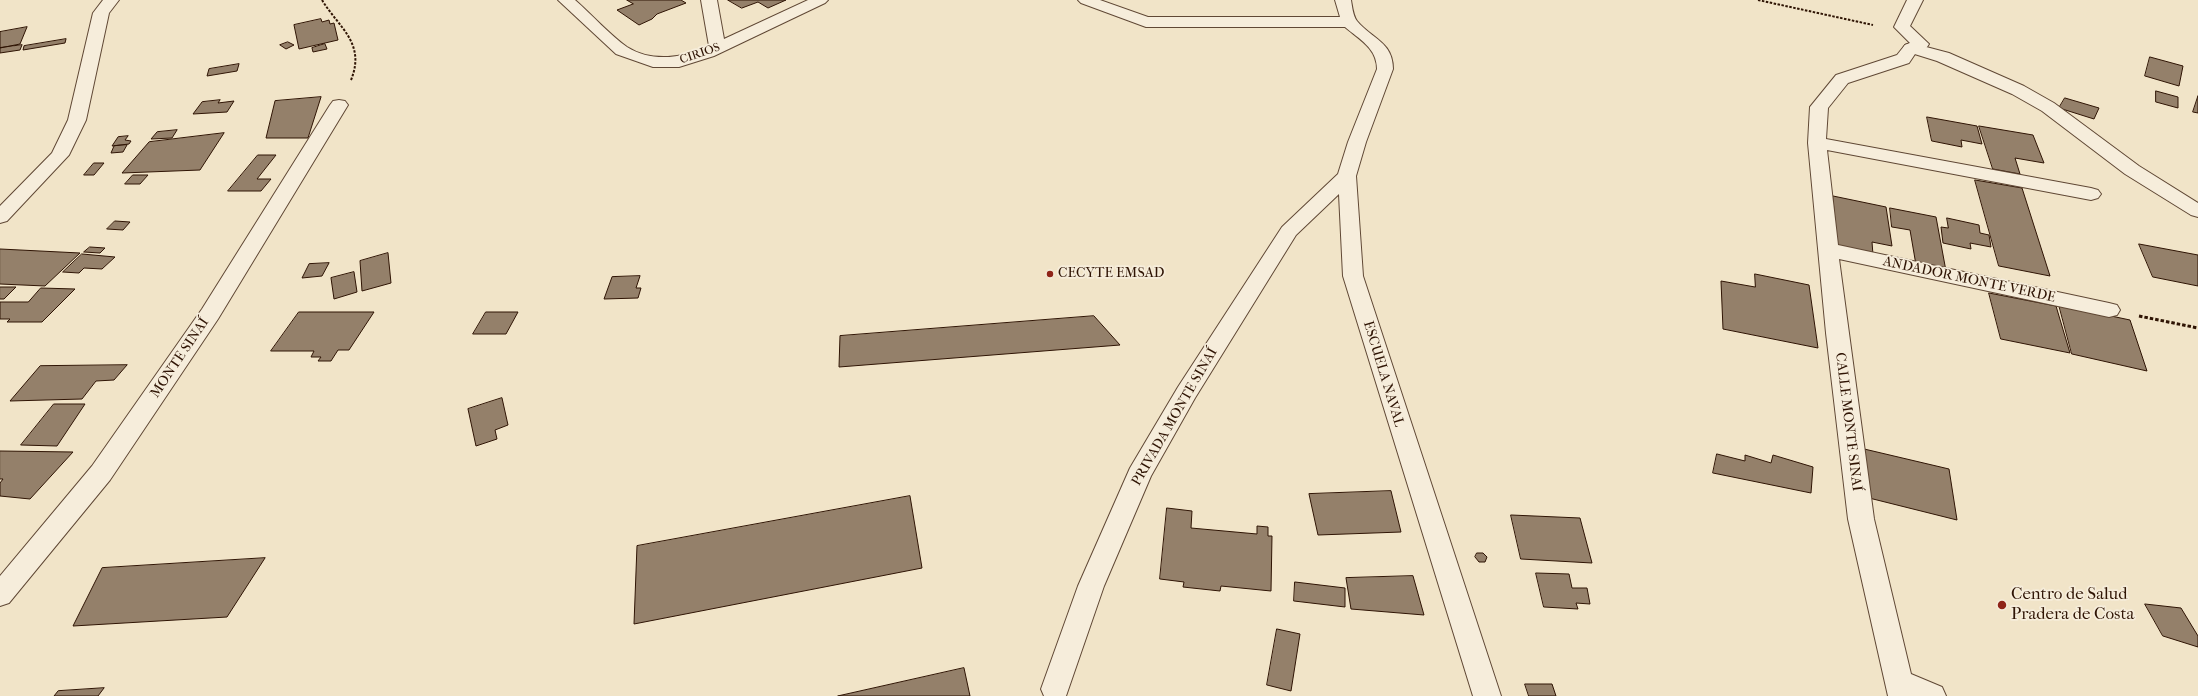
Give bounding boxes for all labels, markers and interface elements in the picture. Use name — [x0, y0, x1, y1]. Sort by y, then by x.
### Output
street label: CIRIOS — [678, 40, 722, 68]
street label: ANDADOR MONTE VERDE — [1881, 253, 2057, 307]
place label: CECYTE EMSAD — [1058, 266, 1164, 282]
marker: CECYTE EMSAD — [1045, 269, 1055, 279]
street label: MONTE SINAÍ — [147, 315, 213, 401]
street label: ESCUELA NAVAL — [1359, 319, 1407, 429]
street label: PRIVADA MONTE SINAÍ — [1129, 345, 1221, 489]
street label: CALLE MONTE SINAÍ — [1831, 352, 1865, 492]
place label: Centro de Salud Pradera de Costa — [2011, 585, 2134, 625]
marker: Centro de Salud Pradera de Costa — [1996, 599, 2008, 611]

